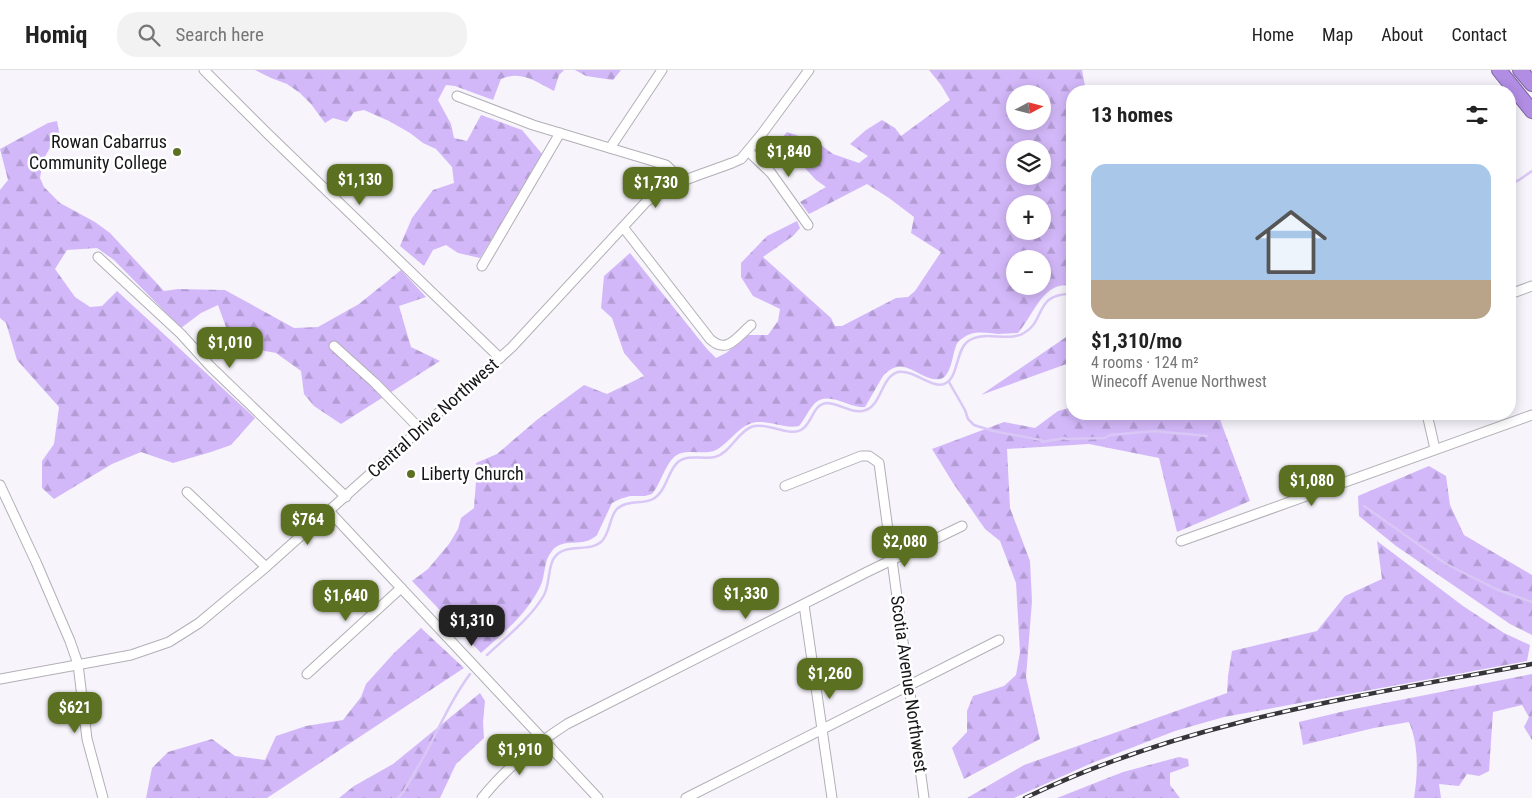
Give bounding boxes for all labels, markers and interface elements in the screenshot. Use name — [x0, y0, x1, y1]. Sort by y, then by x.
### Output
search box — [117, 12, 467, 57]
text: Homiq — [25, 21, 87, 49]
icon: search — [135, 21, 163, 49]
text: Search here — [175, 23, 264, 46]
text: Home — [1252, 24, 1294, 45]
text: Map — [1322, 24, 1353, 45]
text: About — [1381, 24, 1423, 45]
text: Contact — [1451, 24, 1507, 45]
north arrow — [1006, 85, 1051, 130]
map controls — [1006, 85, 1051, 295]
icon: filters — [1463, 101, 1491, 129]
text: 13 homes — [1091, 103, 1173, 127]
place label: Rowan Cabarrus Community College — [29, 131, 167, 173]
pin: $1,840 — [748, 136, 830, 178]
button: layers — [1006, 140, 1051, 185]
text: $1,840 — [767, 142, 811, 161]
marker: Rowan Cabarrus Community College — [171, 146, 183, 158]
pin: $1,130 — [319, 164, 401, 206]
pin: $1,730 — [615, 166, 697, 209]
text: $1,130 — [338, 170, 382, 189]
text: $1,730 — [634, 173, 678, 192]
button: + — [1006, 195, 1051, 240]
icon: home — [1246, 197, 1336, 287]
button: − — [1006, 250, 1051, 295]
pin: $1,010 — [189, 326, 271, 369]
text: $1,310/mo — [1091, 329, 1182, 353]
text: $1,010 — [208, 333, 252, 352]
street label: Central Drive Northwest — [363, 353, 502, 482]
text: 4 rooms · 124 m² — [1091, 353, 1199, 372]
text: Winecoff Avenue Northwest — [1091, 372, 1267, 391]
place label: Liberty Church — [421, 463, 524, 484]
pin: $1,080 — [1271, 464, 1353, 507]
marker: Liberty Church — [405, 468, 417, 480]
text: $1,080 — [1290, 471, 1334, 490]
pin: $764 — [278, 504, 338, 546]
text: $764 — [292, 510, 324, 529]
pin: $2,080 — [864, 526, 946, 568]
text: $2,080 — [883, 532, 927, 551]
pin: $1,330 — [705, 578, 787, 620]
pin: $1,640 — [305, 580, 387, 622]
text: $1,330 — [724, 584, 768, 603]
text: $1,640 — [324, 586, 368, 605]
street label: Scotia Avenue Northwest — [887, 594, 932, 774]
pin: $1,310 — [431, 604, 513, 647]
text: $1,310 — [450, 611, 494, 630]
pin: $1,260 — [789, 658, 871, 700]
text: $1,260 — [808, 664, 852, 683]
pin: $621 — [45, 692, 105, 734]
text: $621 — [59, 698, 91, 717]
pin: $1,910 — [479, 734, 561, 776]
text: $1,910 — [498, 740, 542, 759]

